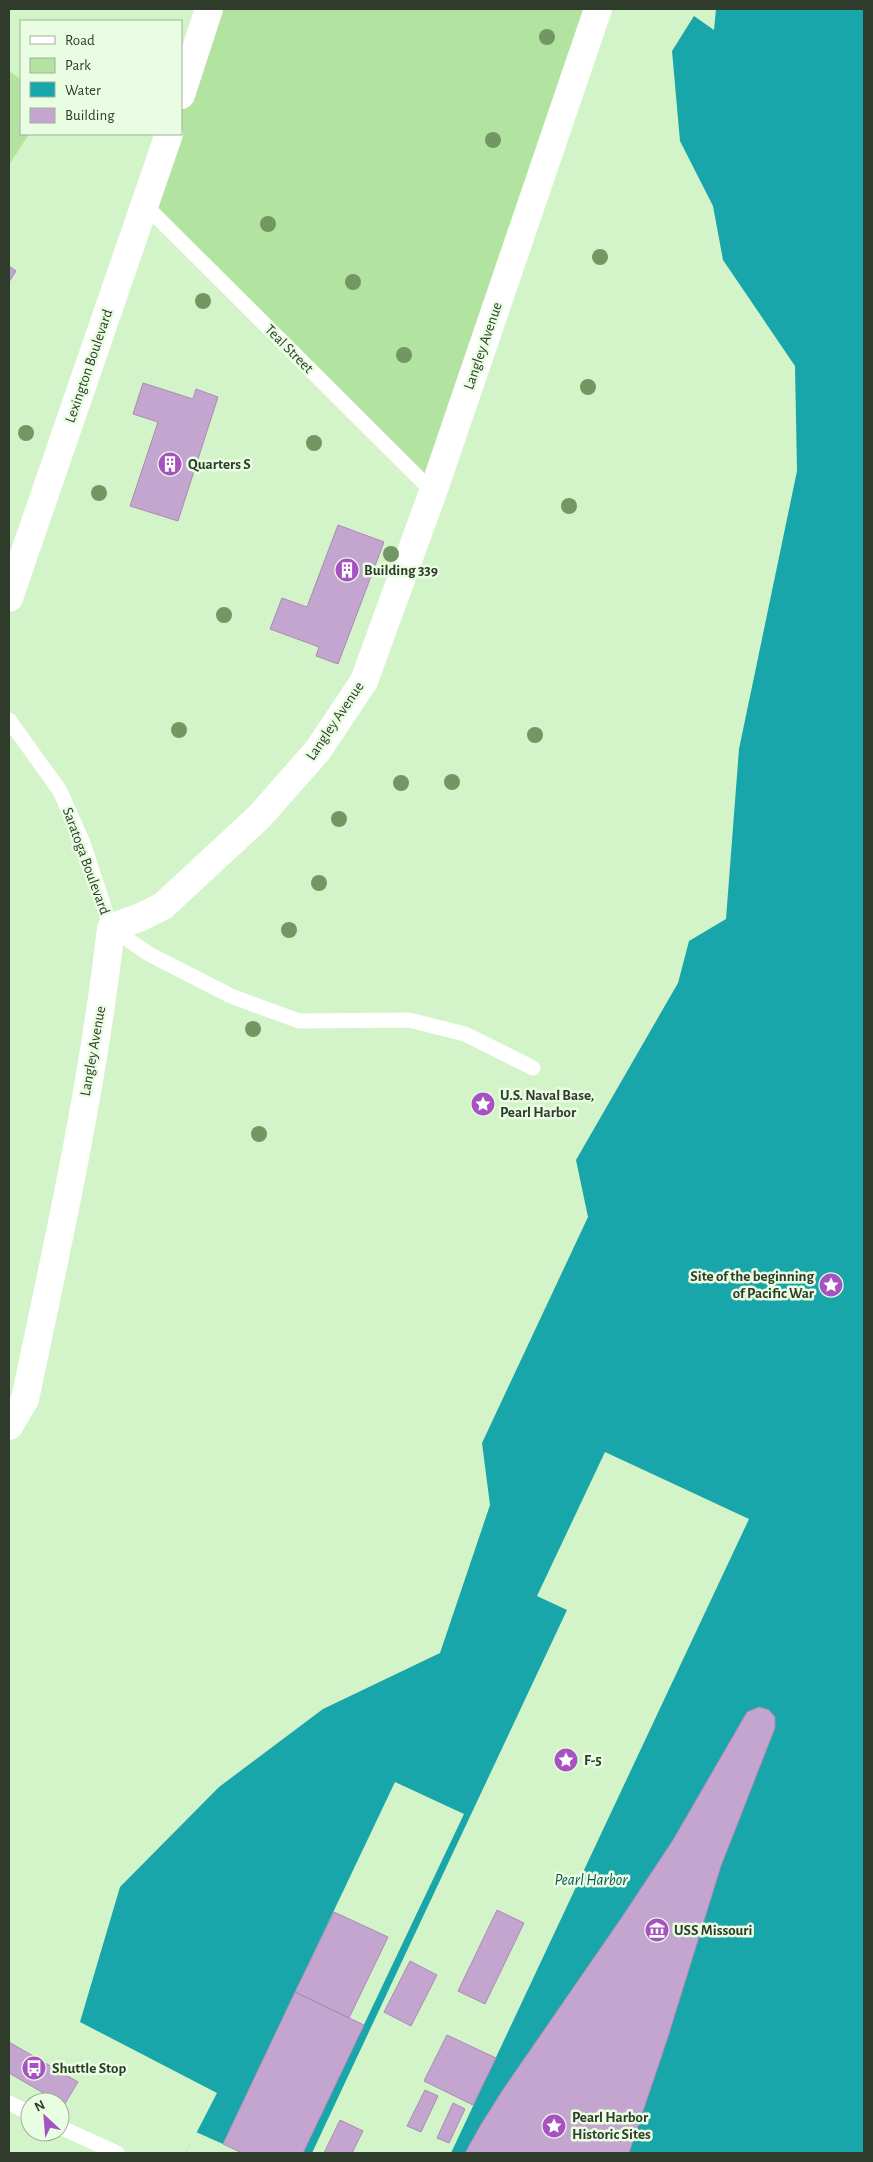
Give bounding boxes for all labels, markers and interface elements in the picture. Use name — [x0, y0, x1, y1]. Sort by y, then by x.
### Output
legend — [20, 20, 182, 135]
text: Road — [65, 33, 95, 48]
text: Park — [65, 58, 91, 73]
text: Water — [65, 83, 101, 98]
text: Building — [65, 108, 115, 123]
street label: Langley Avenue — [461, 300, 505, 392]
street label: Lexington Boulevard — [63, 307, 116, 425]
street label: Teal Street — [262, 322, 316, 376]
building icon: Quarters S — [157, 451, 183, 477]
place label: Quarters S — [188, 457, 251, 472]
building icon: Building 339 — [334, 557, 360, 583]
place label: Building 339 — [364, 563, 438, 578]
street label: Langley Avenue — [303, 679, 367, 763]
street label: Saratoga Boulevard — [60, 805, 112, 917]
street label: Langley Avenue — [78, 1005, 108, 1097]
place label: U.S. Naval Base, Pearl Harbor — [500, 1088, 594, 1120]
place icon: U.S. Naval Base, Pearl Harbor — [470, 1091, 496, 1117]
place label: Site of the beginning of Pacific War — [690, 1269, 815, 1301]
place icon: Site of the beginning of Pacific War — [818, 1272, 844, 1298]
place icon: F-5 — [553, 1747, 579, 1773]
place label: F-5 — [584, 1753, 602, 1768]
water label: Pearl Harbor — [554, 1872, 628, 1888]
museum icon: USS Missouri — [644, 1917, 670, 1943]
place label: USS Missouri — [674, 1923, 752, 1938]
bus stop icon: Shuttle Stop — [21, 2055, 47, 2081]
place label: Shuttle Stop — [52, 2061, 126, 2076]
north arrow — [20, 2092, 70, 2142]
text: N — [32, 2098, 47, 2115]
place label: Pearl Harbor Historic Sites — [572, 2110, 651, 2142]
place icon: Pearl Harbor Historic Sites — [541, 2113, 567, 2139]

